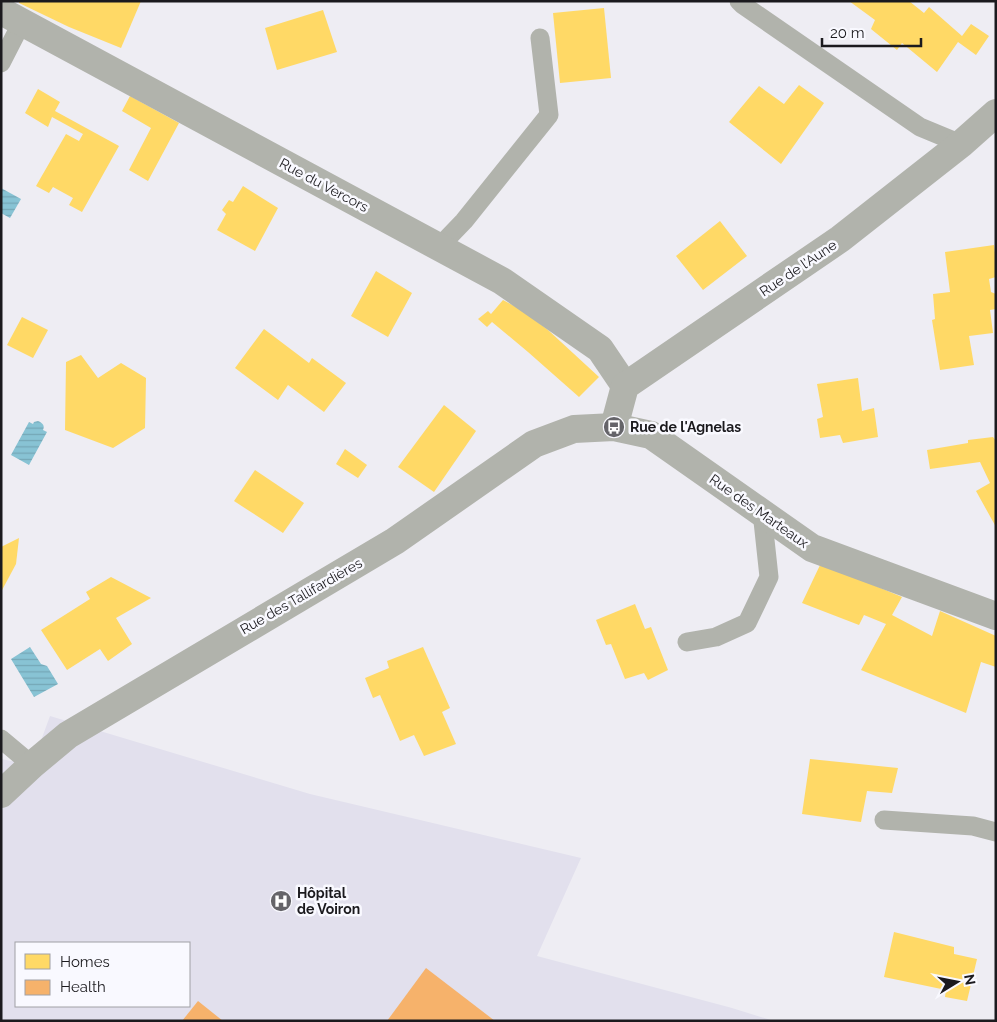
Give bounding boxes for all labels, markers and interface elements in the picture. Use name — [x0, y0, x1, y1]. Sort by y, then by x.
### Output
scale bar — [822, 15, 921, 47]
text: 20 m — [830, 24, 865, 42]
street label: Rue du Vercors — [277, 155, 371, 215]
street label: Rue de l'Aune — [757, 236, 839, 300]
bus stop icon: Rue de l'Agnelas — [602, 415, 626, 439]
place label: Rue de l'Agnelas — [630, 419, 741, 435]
street label: Rue des Marteaux — [707, 471, 811, 551]
street label: Rue des Tallifardières — [237, 554, 365, 637]
place label: Hôpital de Voiron — [297, 885, 360, 917]
hospital icon: Hôpital de Voiron — [269, 889, 293, 913]
legend — [15, 942, 190, 1007]
text: Homes — [60, 953, 110, 971]
north arrow — [932, 957, 982, 1007]
text: N — [961, 973, 979, 986]
text: Health — [60, 978, 106, 996]

